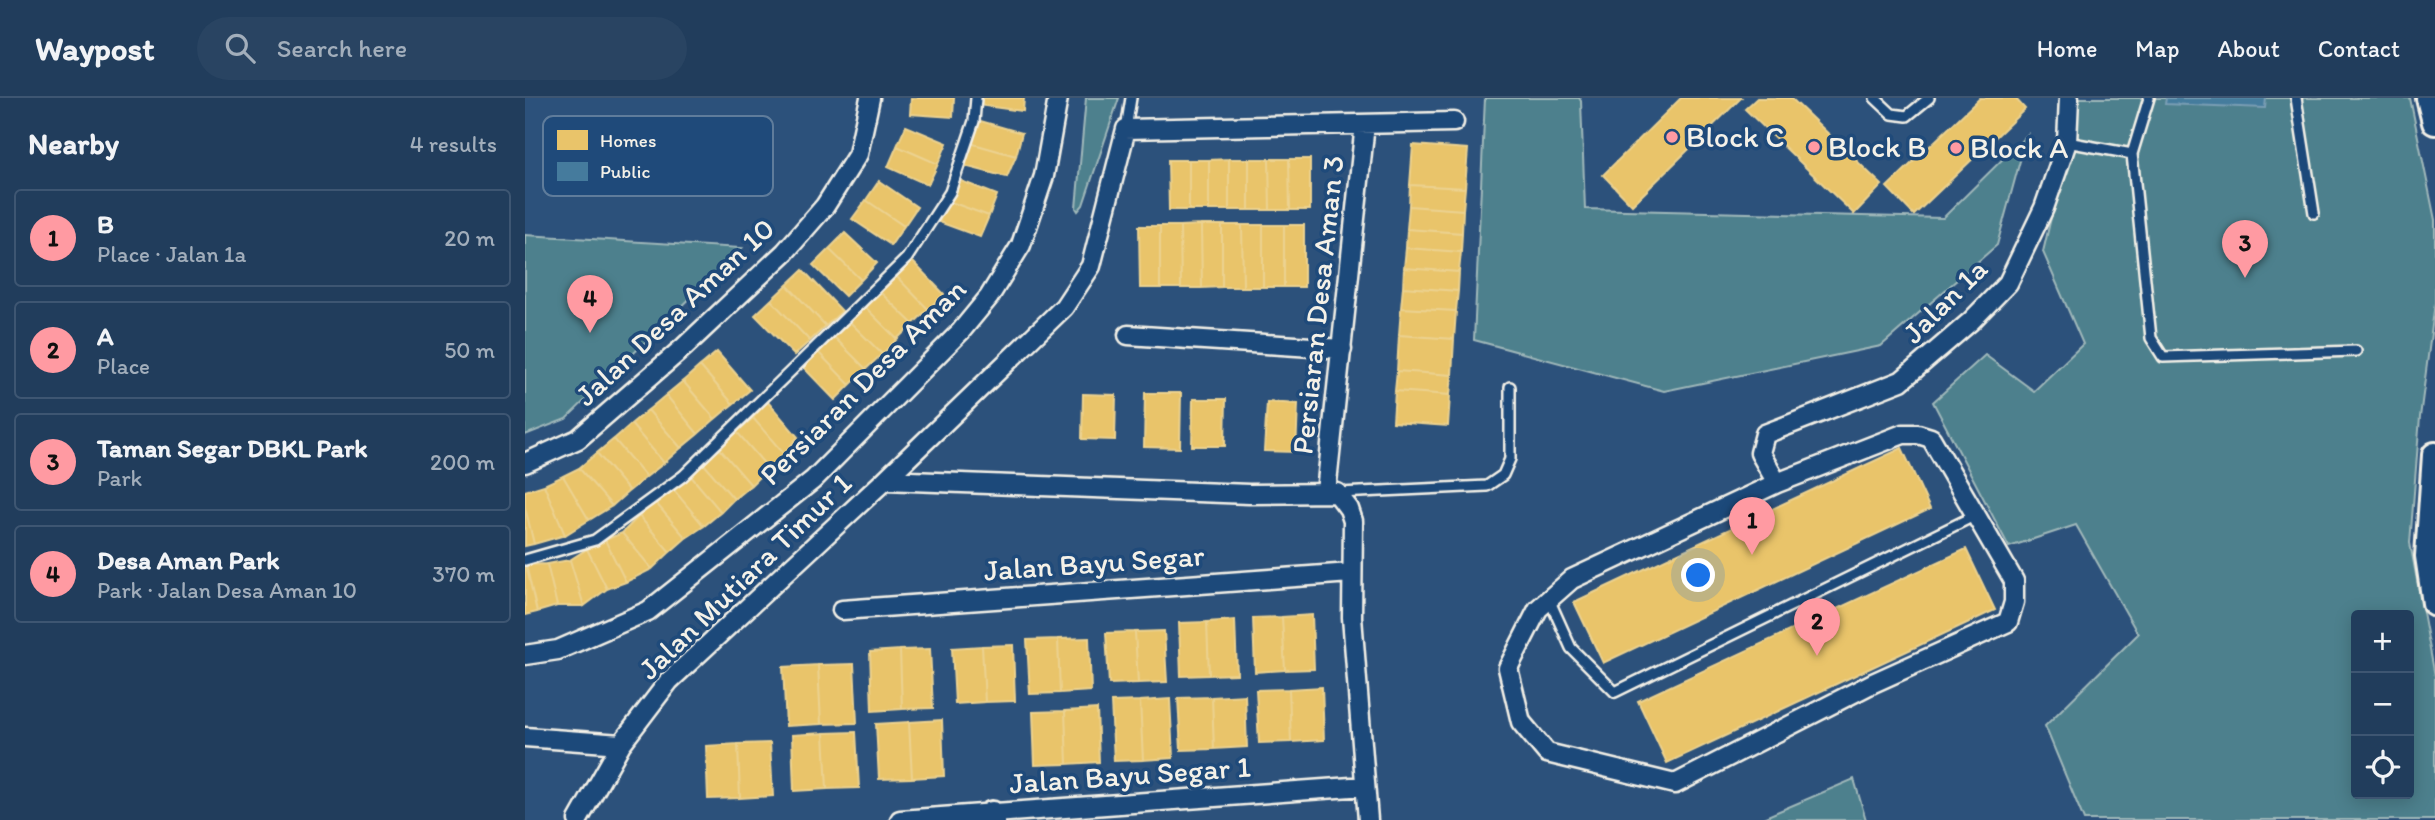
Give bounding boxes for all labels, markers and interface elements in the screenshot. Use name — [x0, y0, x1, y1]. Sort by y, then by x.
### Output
search box — [197, 17, 687, 80]
text: Waypost — [35, 29, 155, 68]
icon: search — [221, 29, 259, 67]
text: Search here — [277, 32, 407, 64]
text: Home — [2037, 34, 2097, 63]
text: Map — [2135, 34, 2179, 63]
text: About — [2217, 34, 2280, 63]
text: Contact — [2318, 34, 2400, 63]
legend — [543, 116, 773, 196]
place label: Block C — [1686, 118, 1784, 155]
text: Nearby — [28, 125, 119, 162]
place label: Block B — [1828, 128, 1926, 165]
text: Homes — [600, 129, 656, 152]
marker: Block C — [1664, 129, 1680, 145]
place label: Block A — [1970, 129, 2068, 166]
text: 4 results — [410, 130, 497, 158]
marker: Block B — [1806, 139, 1822, 155]
marker: Block A — [1948, 140, 1964, 156]
street label: Persiaran Desa Aman 3 — [1283, 154, 1352, 456]
text: Public — [600, 160, 650, 183]
text: B — [97, 208, 114, 240]
street label: Jalan Desa Aman 10 — [567, 210, 782, 414]
pin: 3 — [2222, 220, 2268, 278]
text: 1 — [48, 224, 58, 252]
text: 20 m — [444, 224, 495, 252]
text: Place · Jalan 1a — [97, 240, 246, 268]
street label: Jalan 1a — [1894, 250, 1995, 351]
street label: Persiaran Desa Aman — [752, 271, 974, 493]
pin: 4 — [567, 275, 613, 333]
text: A — [97, 320, 114, 352]
text: 2 — [47, 336, 59, 364]
text: 50 m — [444, 336, 495, 364]
text: Place — [97, 352, 150, 380]
text: Taman Segar DBKL Park — [97, 432, 368, 464]
text: 3 — [47, 448, 59, 476]
text: 200 m — [430, 448, 495, 476]
text: Park — [97, 464, 142, 492]
street label: Jalan Mutiara Timur 1 — [630, 464, 859, 687]
pin: 1 — [1729, 497, 1775, 555]
street label: Jalan Bayu Segar — [982, 536, 1206, 589]
text: Desa Aman Park — [97, 544, 280, 576]
your location — [1681, 558, 1715, 592]
text: 4 — [46, 560, 60, 588]
text: 370 m — [432, 560, 495, 588]
text: Park · Jalan Desa Aman 10 — [97, 576, 357, 604]
pin: 2 — [1794, 598, 1840, 656]
map controls — [2351, 610, 2414, 799]
button: + — [2351, 610, 2414, 673]
button: − — [2351, 673, 2414, 736]
button: locate — [2351, 736, 2414, 799]
street label: Jalan Bayu Segar 1 — [1008, 748, 1252, 801]

